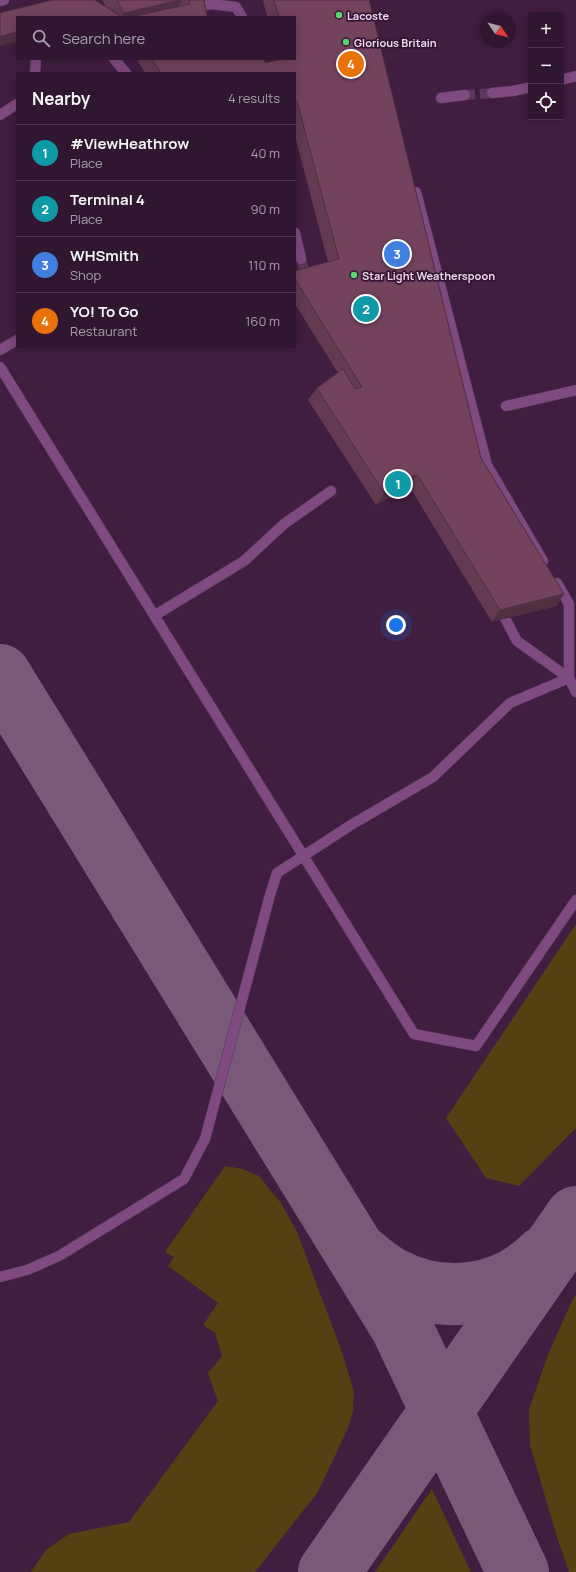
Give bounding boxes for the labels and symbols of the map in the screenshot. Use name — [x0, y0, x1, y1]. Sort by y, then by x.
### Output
place label: Lacoste — [347, 8, 389, 23]
marker: Lacoste — [334, 10, 344, 20]
north arrow — [480, 12, 516, 48]
place label: Glorious Britain — [354, 35, 437, 50]
marker: Glorious Britain — [341, 37, 351, 47]
pin: 4 — [338, 49, 364, 79]
pin: 3 — [384, 239, 410, 269]
place label: Star Light Weatherspoon — [362, 268, 495, 283]
marker: Star Light Weatherspoon — [349, 270, 359, 280]
pin: 2 — [353, 294, 379, 324]
pin: 1 — [385, 469, 411, 499]
your location — [386, 615, 406, 635]

